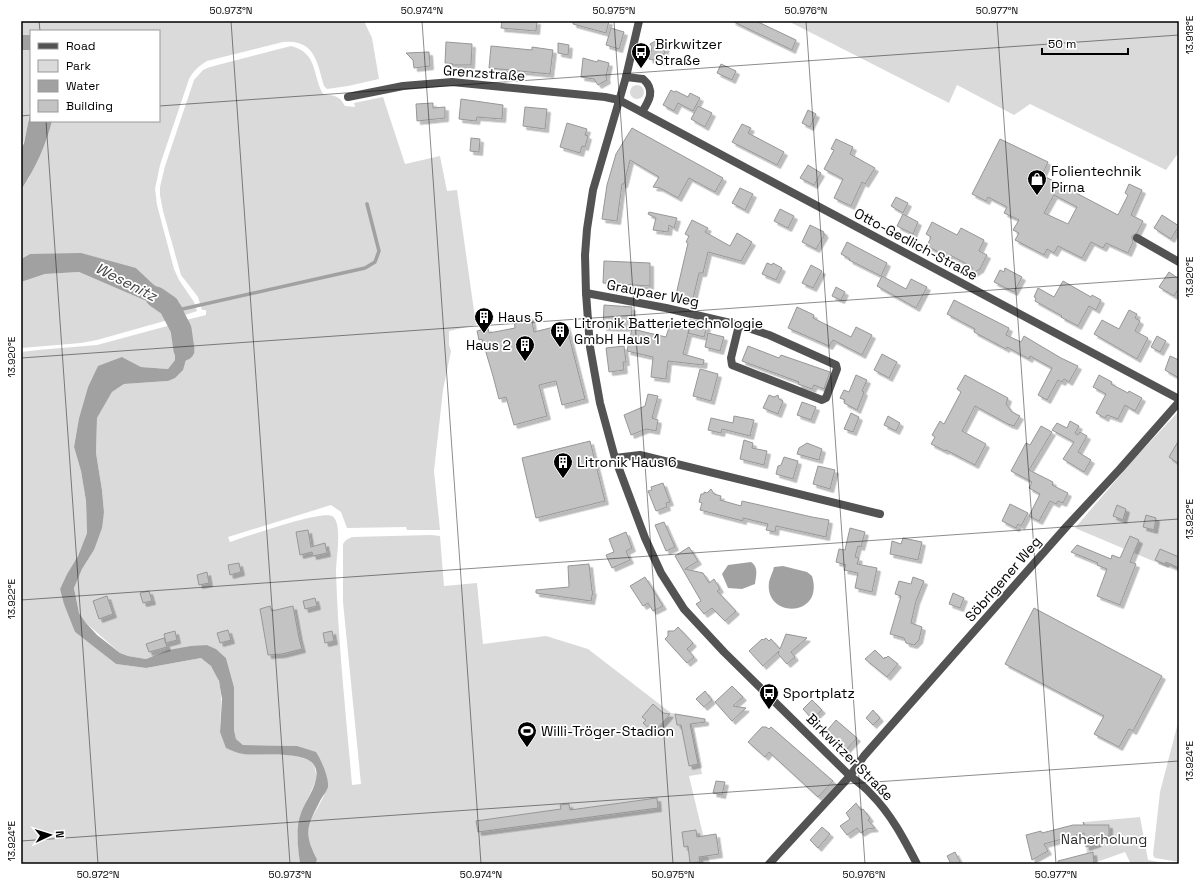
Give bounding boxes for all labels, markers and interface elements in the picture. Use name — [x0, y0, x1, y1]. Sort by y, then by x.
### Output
text: 50.973°N — [210, 4, 252, 17]
text: 50.974°N — [401, 4, 443, 17]
text: 50.975°N — [593, 4, 635, 17]
text: 50.976°N — [785, 4, 827, 17]
text: 50.977°N — [976, 4, 1018, 17]
text: 13.918°E — [1183, 15, 1196, 54]
legend — [30, 30, 160, 122]
scale bar — [1042, 30, 1128, 56]
place label: Birkwitzer Straße — [655, 35, 722, 69]
text: 50 m — [1048, 36, 1076, 52]
text: Road — [66, 38, 95, 54]
bus stop icon: Birkwitzer Straße — [630, 41, 652, 69]
text: Park — [66, 58, 91, 74]
street label: Grenzstraße — [442, 61, 526, 85]
text: Water — [66, 78, 100, 94]
text: Building — [66, 98, 113, 114]
place label: Folientechnik Pirna — [1051, 162, 1142, 196]
shop icon: Folientechnik Pirna — [1026, 168, 1048, 196]
street label: Otto-Gedlich-Straße — [851, 204, 981, 284]
text: 13.920°E — [1183, 256, 1196, 297]
water label: Wesenitz — [92, 258, 161, 306]
street label: Graupaer Weg — [605, 275, 701, 311]
building icon: Haus 5 — [473, 306, 495, 334]
place label: Haus 5 — [498, 308, 543, 326]
place label: Litronik Batterietechnologie GmbH Haus 1 — [574, 314, 763, 348]
building icon: Litronik Batterietechnologie GmbH Haus 1 — [549, 320, 571, 348]
building icon: Haus 2 — [514, 334, 536, 362]
text: 13.920°E — [5, 336, 18, 377]
place label: Haus 2 — [466, 336, 511, 354]
building icon: Litronik Haus 6 — [552, 451, 574, 479]
place label: Litronik Haus 6 — [577, 453, 677, 471]
text: 13.922°E — [1183, 498, 1196, 539]
street label: Söbrigener Weg — [961, 533, 1045, 625]
text: 13.922°E — [5, 578, 18, 619]
bus stop icon: Sportplatz — [758, 682, 780, 710]
place label: Sportplatz — [783, 684, 855, 702]
street label: Birkwitzer Straße — [803, 710, 897, 804]
sports icon: Willi-Tröger-Stadion — [516, 720, 538, 748]
place label: Willi-Tröger-Stadion — [541, 722, 674, 740]
text: 13.924°E — [1183, 740, 1196, 781]
north arrow — [30, 815, 70, 855]
text: 13.924°E — [5, 820, 18, 861]
text: N — [53, 830, 67, 838]
park label: Naherholung — [1061, 830, 1147, 848]
text: 50.972°N — [77, 868, 119, 881]
text: 50.973°N — [269, 868, 311, 881]
text: 50.974°N — [460, 868, 502, 881]
text: 50.975°N — [652, 868, 694, 881]
text: 50.976°N — [843, 868, 885, 881]
text: 50.977°N — [1035, 868, 1077, 881]

